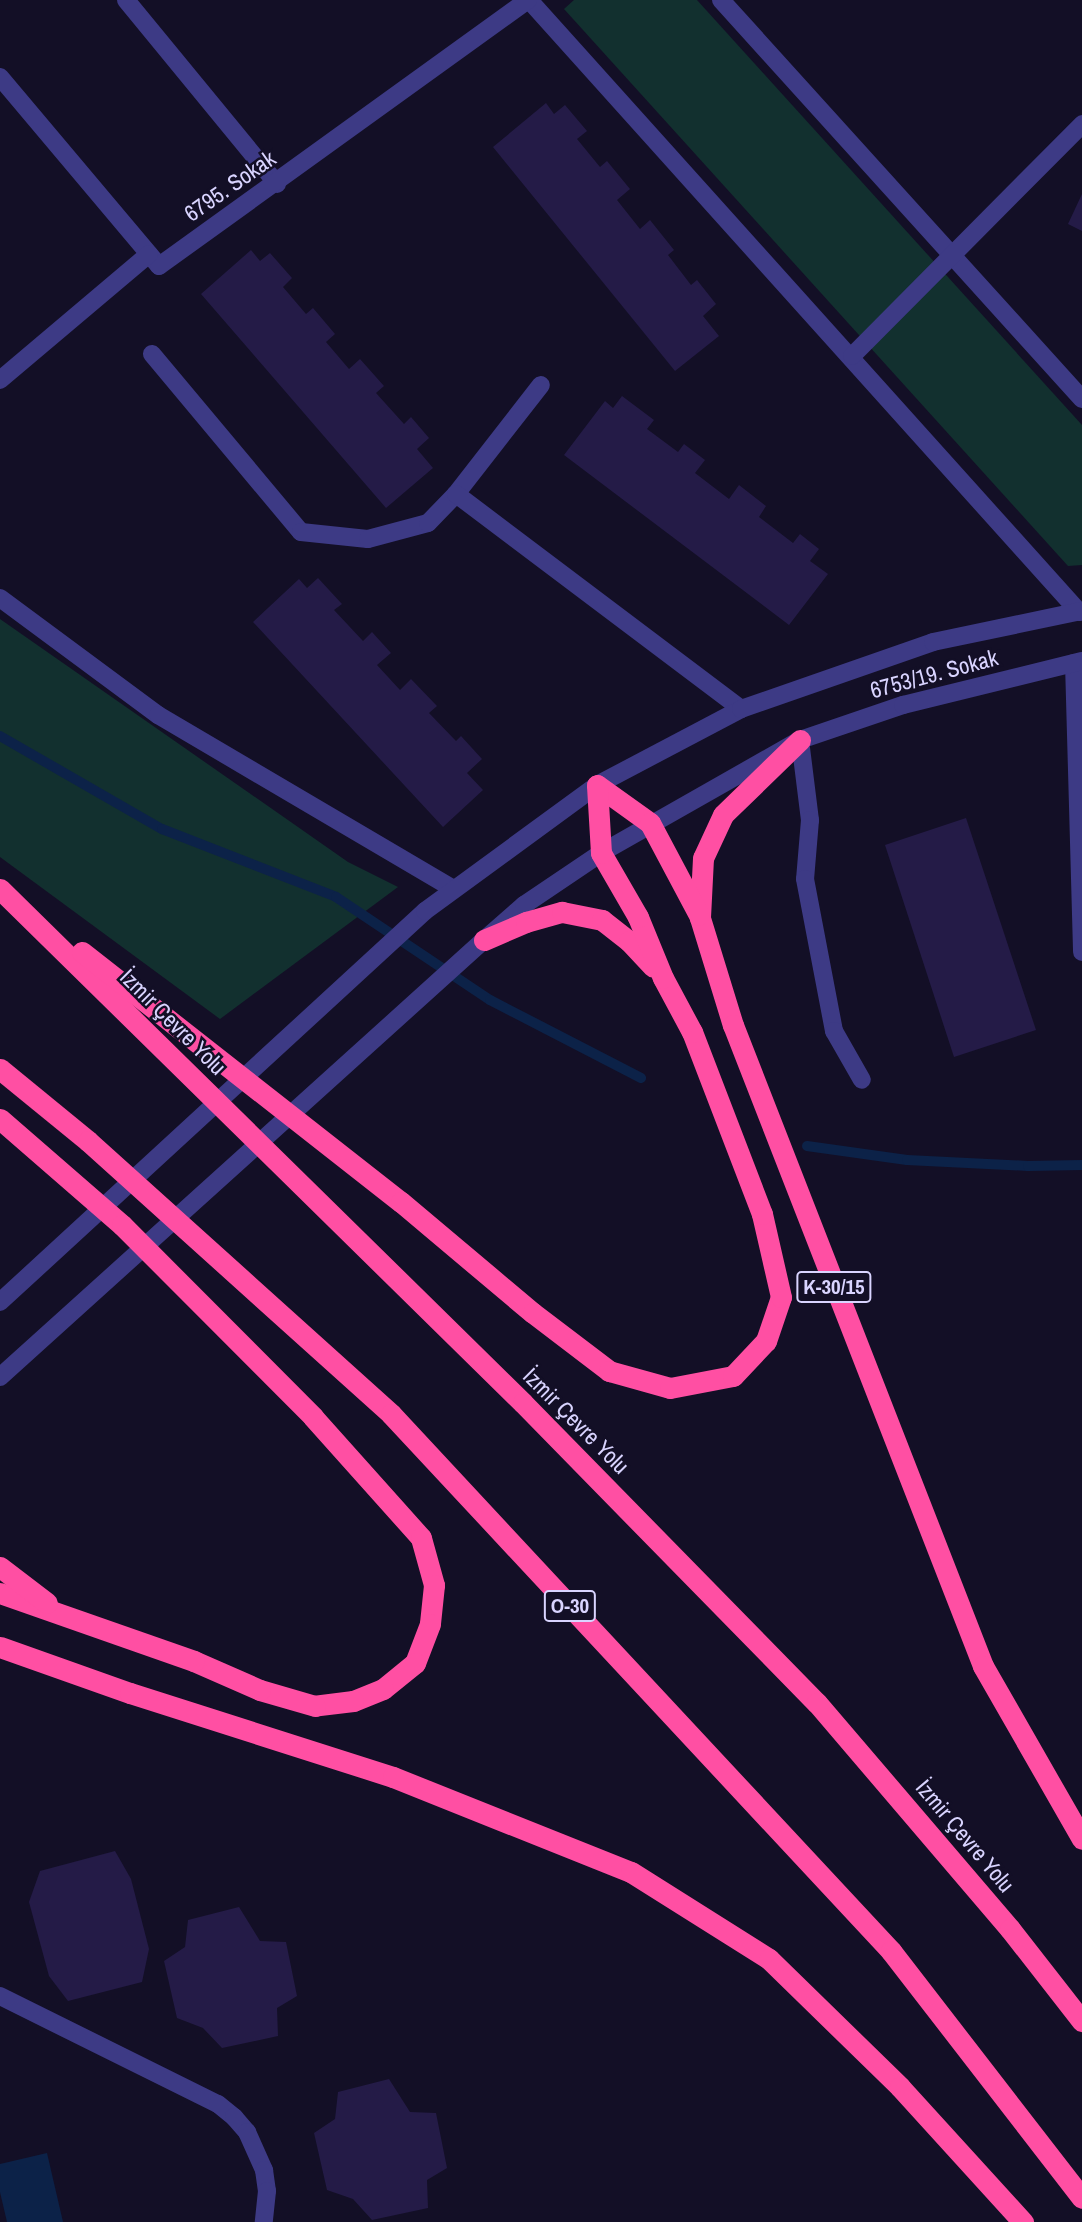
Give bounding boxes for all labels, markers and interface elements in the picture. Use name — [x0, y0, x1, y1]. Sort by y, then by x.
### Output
street label: 6795. Sokak — [179, 145, 281, 227]
street label: 6753/19. Sokak — [867, 644, 1001, 704]
street label: İzmir Çevre Yolu — [114, 963, 232, 1081]
road number: K-30/15 — [796, 1270, 872, 1304]
street label: İzmir Çevre Yolu — [517, 1362, 635, 1480]
road number: O-30 — [544, 1588, 596, 1624]
street label: İzmir Çevre Yolu — [910, 1774, 1020, 1898]

